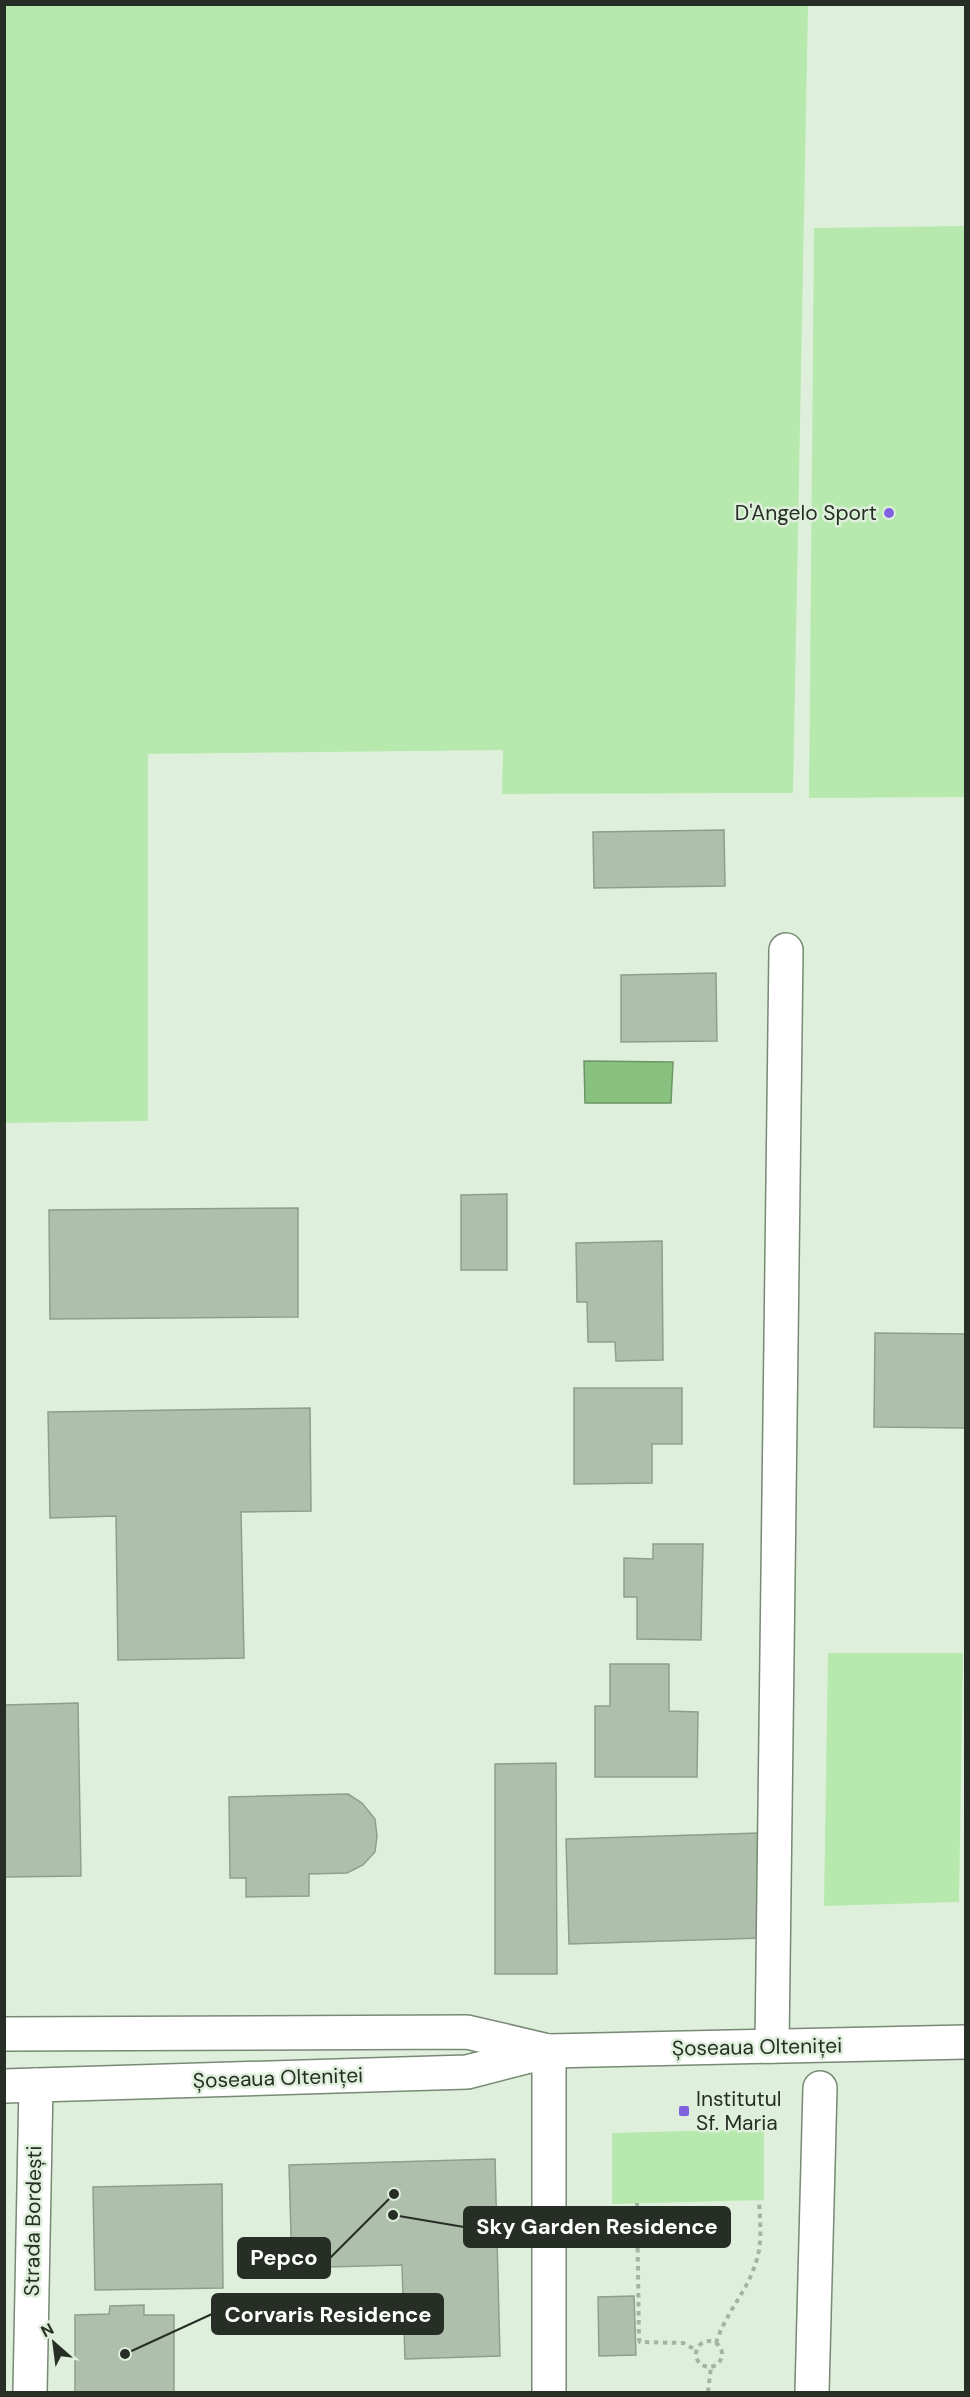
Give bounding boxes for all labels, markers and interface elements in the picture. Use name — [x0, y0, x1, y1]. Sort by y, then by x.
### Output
place label: D'Angelo Sport — [735, 499, 877, 527]
marker: D'Angelo Sport — [882, 506, 896, 520]
street label: Șoseaua Olteniței — [672, 2032, 842, 2062]
street label: Șoseaua Olteniței — [192, 2061, 364, 2095]
place label: Institutul Sf. Maria — [696, 2085, 782, 2137]
marker: Institutul Sf. Maria — [677, 2104, 691, 2118]
street label: Strada Bordești — [18, 2145, 48, 2297]
callout: Sky Garden Residence — [464, 2207, 730, 2247]
text: Sky Garden Residence — [476, 2212, 718, 2241]
callout: Pepco — [238, 2238, 330, 2278]
text: Pepco — [250, 2243, 318, 2272]
callout: Corvaris Residence — [212, 2294, 443, 2334]
text: Corvaris Residence — [224, 2300, 432, 2329]
north arrow — [24, 2313, 84, 2373]
text: N — [37, 2318, 57, 2342]

